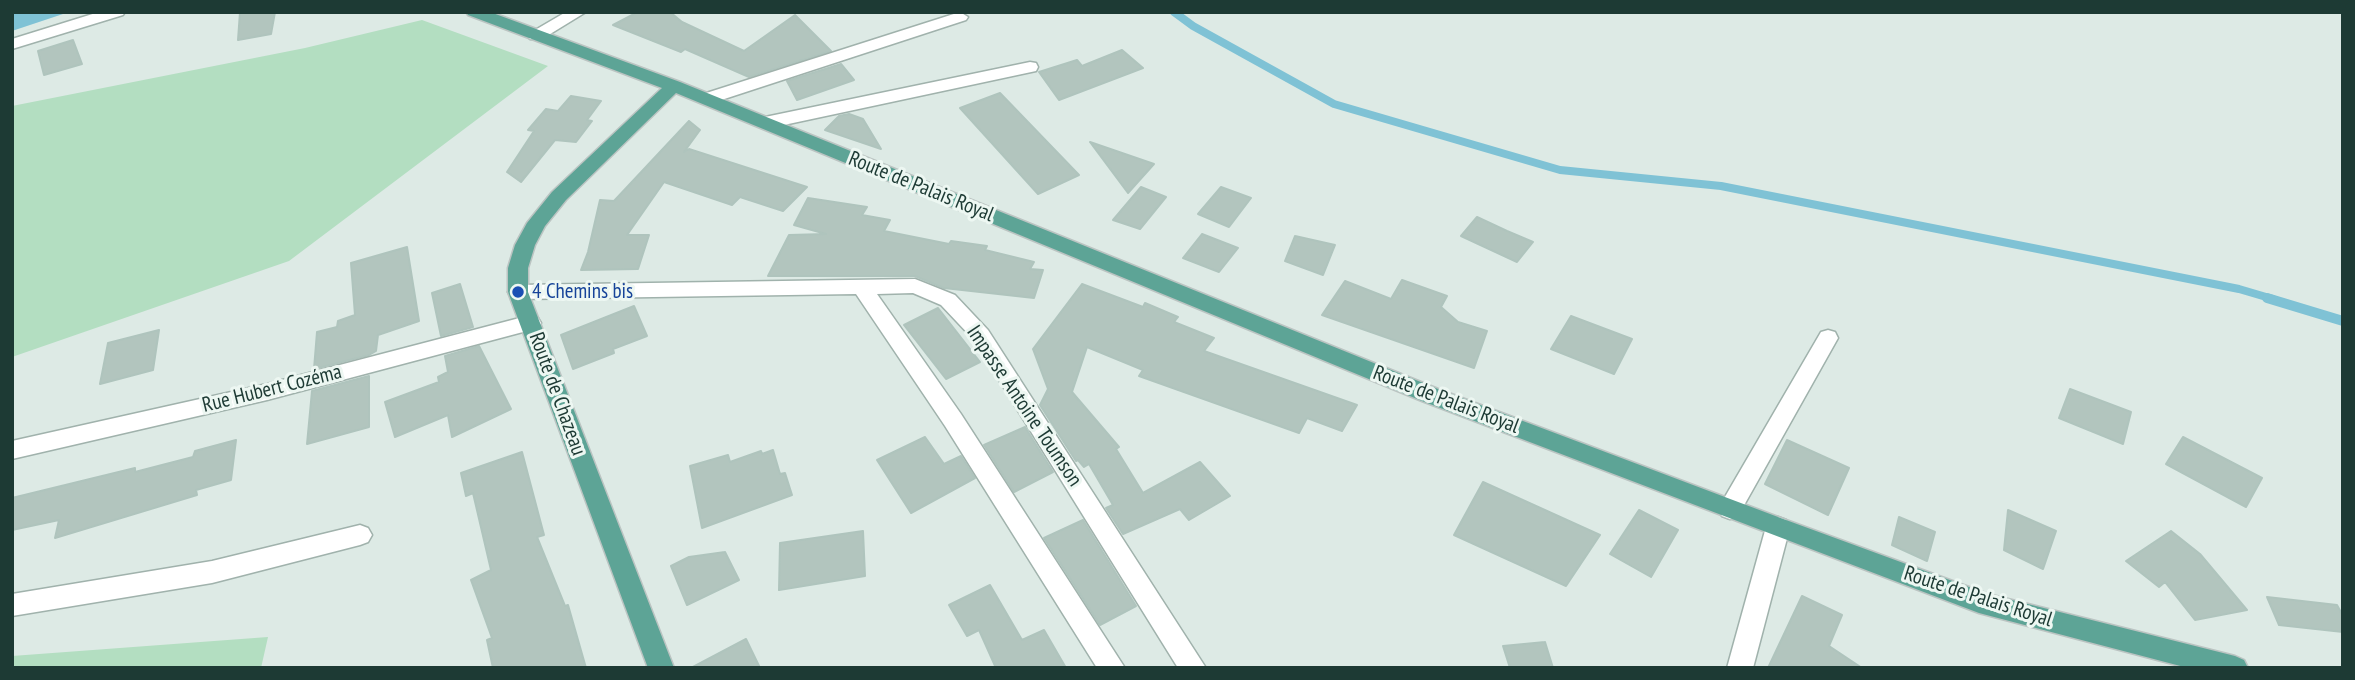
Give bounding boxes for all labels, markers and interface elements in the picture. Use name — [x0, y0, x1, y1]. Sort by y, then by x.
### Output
street label: Route de Palais Royal — [845, 146, 997, 228]
place label: 4 Chemins bis — [532, 279, 633, 305]
marker: 4 Chemins bis — [510, 284, 526, 300]
street label: Impasse Antoine Toumson — [961, 321, 1087, 491]
street label: Route de Chazeau — [523, 329, 591, 459]
street label: Rue Hubert Cozéma — [200, 359, 344, 419]
street label: Route de Palais Royal — [1369, 361, 1523, 439]
street label: Route de Palais Royal — [1901, 561, 2055, 633]

